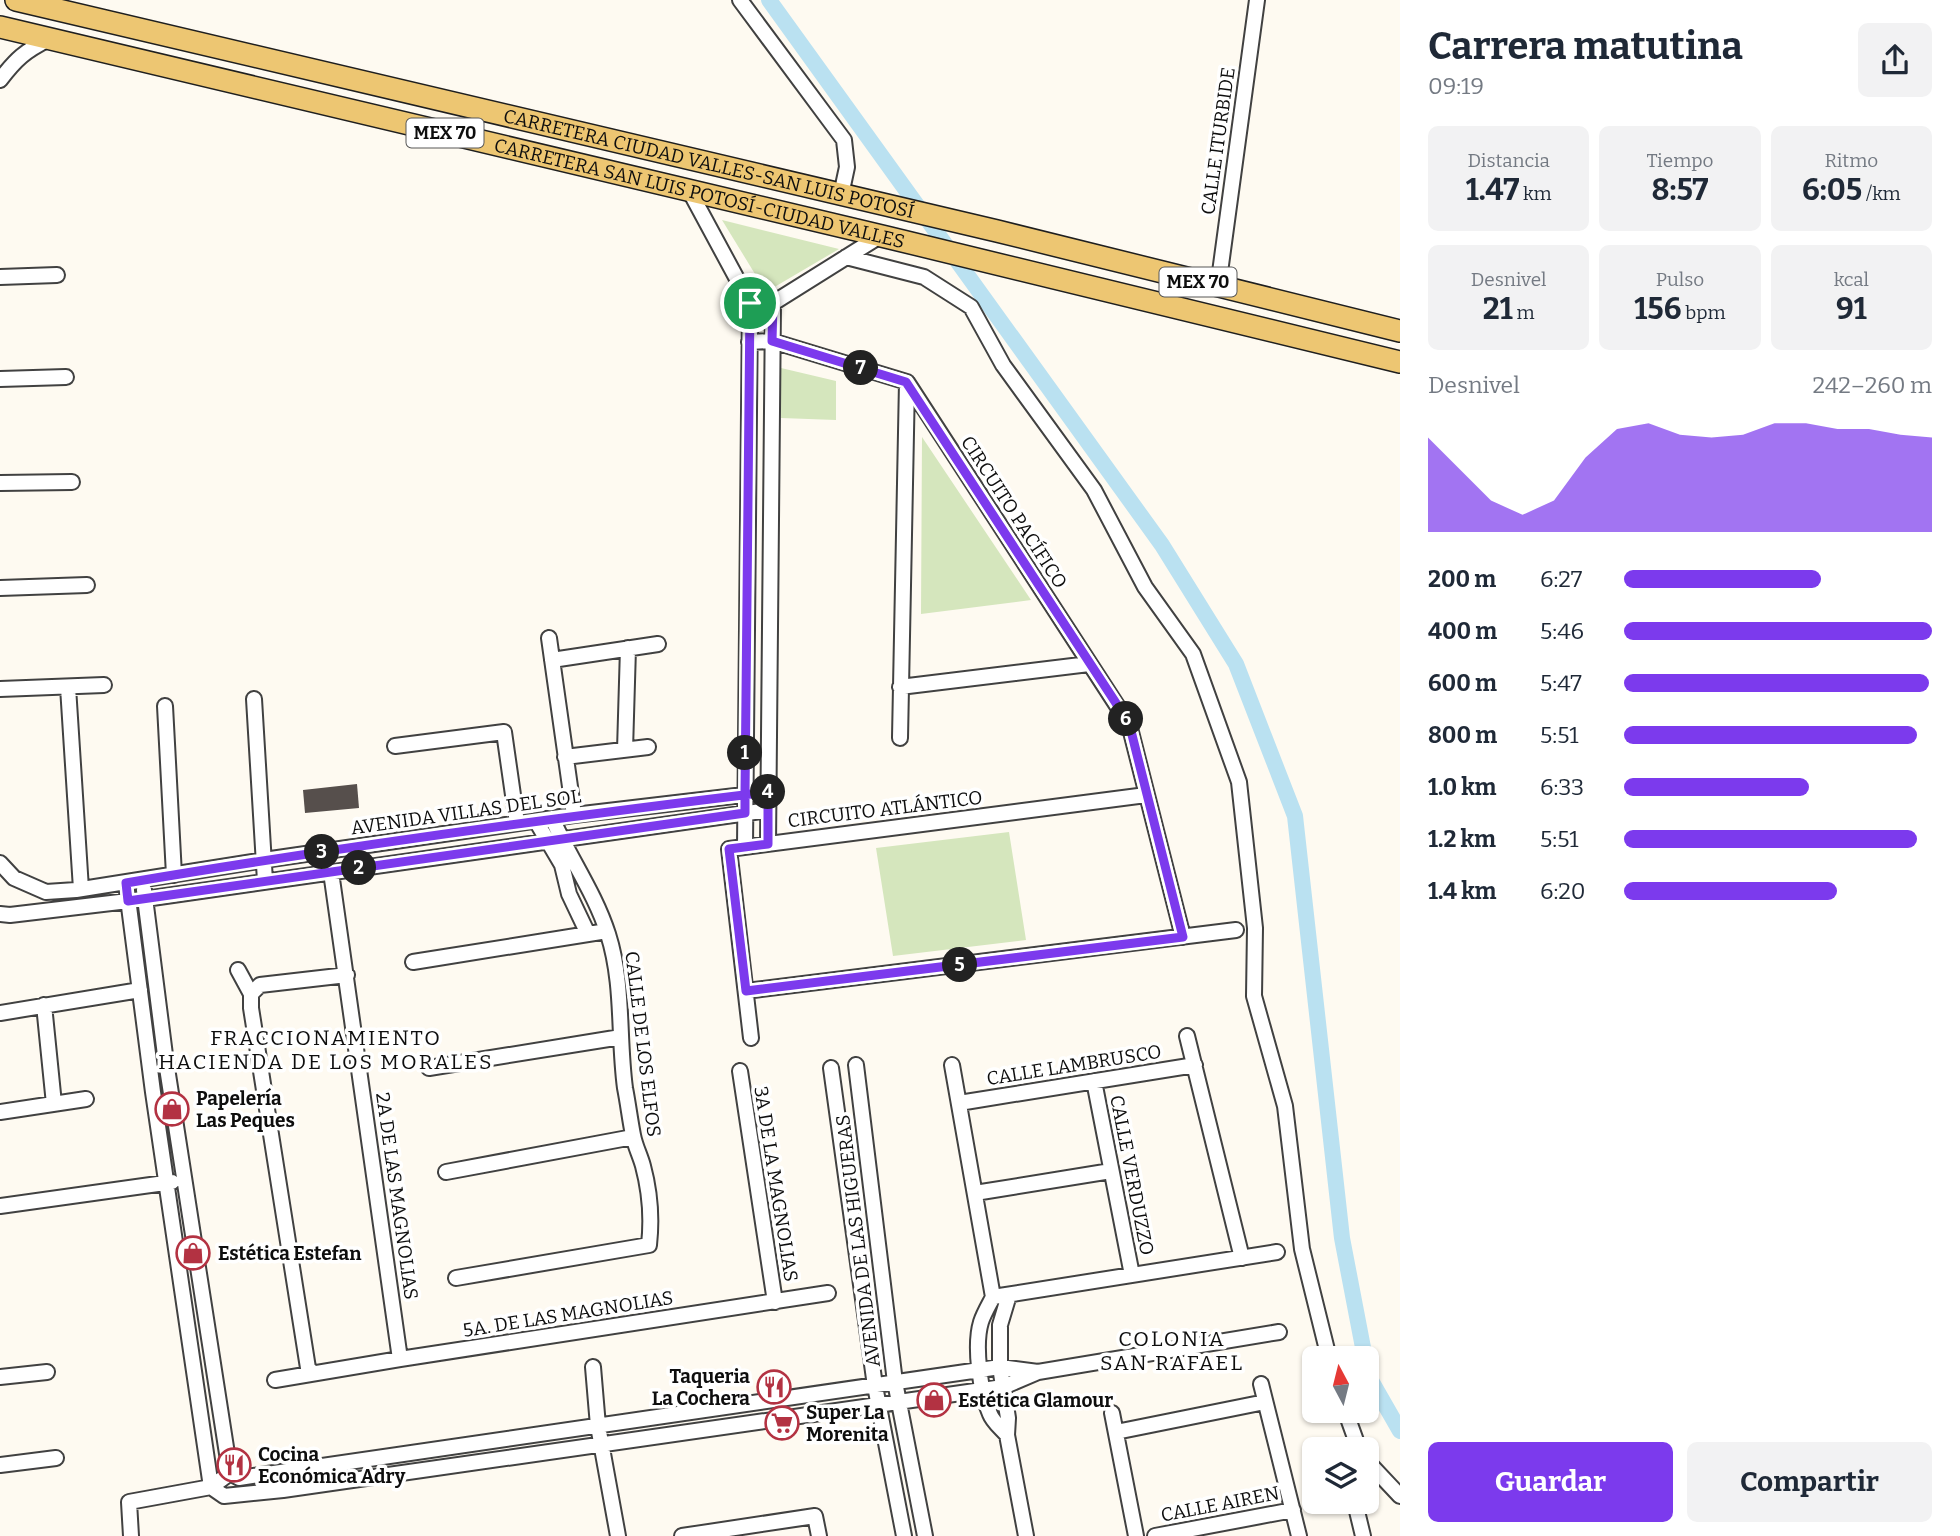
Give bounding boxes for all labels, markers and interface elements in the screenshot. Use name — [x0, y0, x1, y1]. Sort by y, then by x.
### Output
text: Carrera matutina — [1428, 23, 1743, 69]
button: share — [1858, 23, 1932, 97]
street label: CALLE ITURBIDE — [1196, 66, 1240, 216]
text: 09:19 — [1428, 72, 1484, 100]
street label: CARRETERA CIUDAD VALLES-SAN LUIS POTOSÍ — [501, 104, 917, 223]
road number: MEX 70 — [406, 118, 484, 148]
street label: CARRETERA SAN LUIS POTOSÍ-CIUDAD VALLES — [492, 133, 907, 253]
text: Distancia — [1467, 149, 1550, 172]
text: Tiempo — [1646, 149, 1714, 172]
text: Ritmo — [1824, 149, 1878, 172]
text: 1.47 — [1466, 172, 1519, 208]
text: 8:57 — [1651, 172, 1708, 208]
text: 6:05 — [1802, 172, 1862, 208]
text: km — [1519, 182, 1552, 205]
text: /km — [1862, 182, 1901, 205]
road number: MEX 70 — [1160, 268, 1236, 296]
text: Desnivel — [1471, 268, 1547, 291]
text: Pulso — [1656, 268, 1704, 291]
text: kcal — [1834, 268, 1869, 291]
pin — [720, 273, 780, 333]
icon: arrive — [731, 284, 769, 322]
text: 21 — [1483, 291, 1513, 327]
text: 156 — [1634, 291, 1681, 327]
text: 91 — [1836, 291, 1867, 327]
text: m — [1513, 301, 1535, 324]
text: bpm — [1681, 301, 1726, 324]
pin: 7 — [844, 350, 878, 386]
text: 7 — [855, 356, 866, 379]
text: Desnivel — [1428, 371, 1520, 399]
text: 242–260 m — [1812, 371, 1932, 399]
street label: CIRCUITO PACÍFICO — [956, 431, 1072, 593]
text: 200 m — [1428, 565, 1496, 593]
text: 6:27 — [1540, 565, 1582, 593]
text: 400 m — [1428, 617, 1497, 645]
text: 5:46 — [1540, 617, 1584, 645]
text: 600 m — [1428, 669, 1497, 697]
text: 5:47 — [1540, 669, 1582, 697]
pin: 6 — [1108, 702, 1144, 736]
text: 6 — [1120, 707, 1131, 730]
text: 800 m — [1428, 721, 1497, 749]
text: 5:51 — [1540, 721, 1579, 749]
pin: 1 — [728, 736, 762, 770]
text: 1 — [740, 741, 749, 764]
text: 1.0 km — [1428, 773, 1497, 801]
text: 6:33 — [1540, 773, 1584, 801]
pin: 4 — [750, 774, 786, 810]
text: 4 — [762, 780, 773, 803]
street label: AVENIDA VILLAS DEL SOL — [349, 784, 583, 840]
street label: CIRCUITO ATLÁNTICO — [786, 786, 984, 832]
text: 1.2 km — [1428, 825, 1496, 853]
text: 5:51 — [1540, 825, 1579, 853]
pin: 3 — [304, 834, 340, 870]
text: 3 — [316, 840, 327, 863]
pin: 2 — [342, 850, 376, 886]
text: 2 — [353, 856, 364, 879]
text: 1.4 km — [1428, 877, 1496, 905]
text: 6:20 — [1540, 877, 1586, 905]
pin: 5 — [942, 948, 978, 982]
street label: CALLE DE LOS ELFOS — [620, 950, 666, 1138]
text: 5 — [954, 953, 965, 976]
district label: FRACCIONAMIENTO HACIENDA DE LOS MORALES — [158, 1025, 494, 1075]
street label: CALLE LAMBRUSCO — [985, 1040, 1163, 1090]
street label: 3A DE LA MAGNOLIAS — [749, 1085, 803, 1283]
place label: Papelería Las Peques — [196, 1087, 295, 1132]
shop icon: Papelería Las Peques — [153, 1090, 191, 1128]
street label: 2A DE LAS MAGNOLIAS — [371, 1091, 423, 1301]
street label: CALLE VERDUZZO — [1105, 1093, 1159, 1257]
street label: AVENIDA DE LAS HIGUERAS — [831, 1113, 885, 1369]
shop icon: Estética Estefan — [174, 1234, 212, 1272]
place label: Estética Estefan — [218, 1242, 362, 1265]
street label: 5A. DE LAS MAGNOLIAS — [461, 1286, 675, 1342]
district label: COLONIA SAN RAFAEL — [1100, 1326, 1244, 1376]
north arrow — [1302, 1346, 1379, 1423]
map controls — [1302, 1346, 1379, 1514]
place label: Taqueria La Cochera — [652, 1365, 750, 1410]
restaurant icon: Taqueria La Cochera — [755, 1368, 793, 1406]
shop icon: Estética Glamour — [915, 1381, 953, 1419]
place label: Estética Glamour — [958, 1389, 1113, 1412]
place label: Super La Morenita — [806, 1401, 889, 1446]
supermarket icon: Super La Morenita — [763, 1404, 801, 1442]
button: layers — [1302, 1437, 1379, 1514]
button: Guardar — [1428, 1442, 1673, 1522]
button: Compartir — [1687, 1442, 1932, 1522]
place label: Cocina Económica Adry — [258, 1443, 406, 1488]
restaurant icon: Cocina Económica Adry — [215, 1446, 253, 1484]
street label: CALLE AIREN — [1159, 1481, 1281, 1527]

